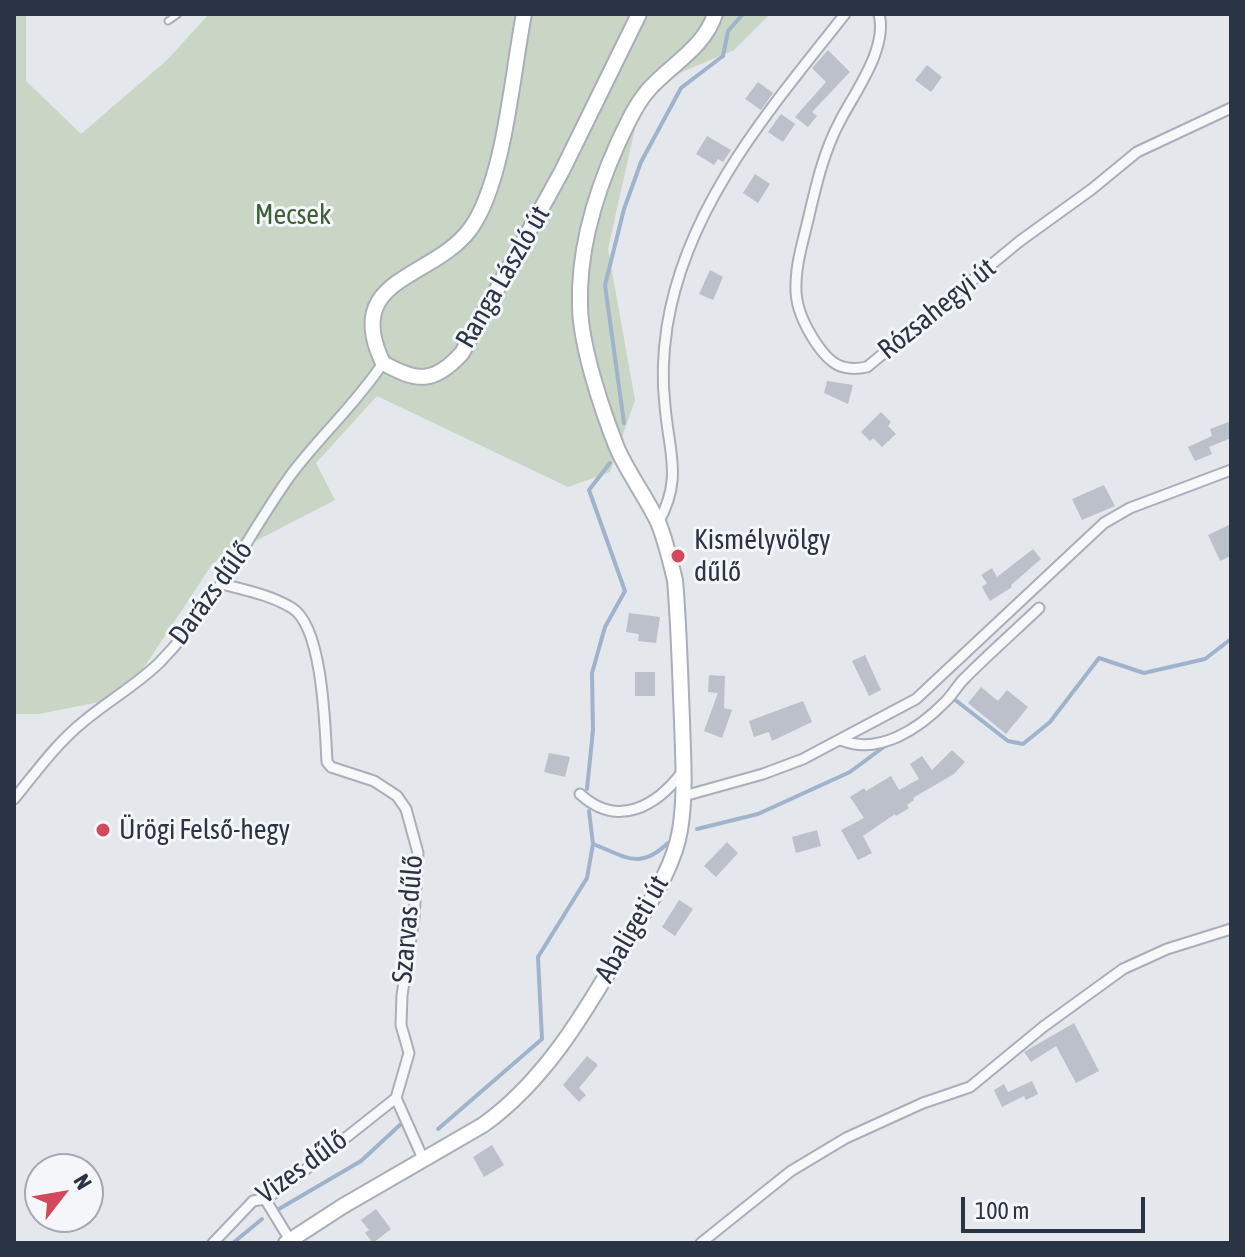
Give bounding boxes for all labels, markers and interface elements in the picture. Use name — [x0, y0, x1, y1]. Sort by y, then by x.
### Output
park label: Mecsek — [255, 198, 331, 232]
street label: Ranga László út — [449, 200, 557, 354]
street label: Rózsahegyi út — [871, 251, 1003, 367]
place label: Kismélyvölgy dűlő — [694, 523, 831, 589]
street label: Darázs dűlő — [162, 534, 260, 652]
marker: Kismélyvölgy dűlő — [669, 547, 687, 565]
place label: Ürögi Felső-hegy — [119, 813, 290, 847]
marker: Ürögi Felső-hegy — [94, 821, 112, 839]
street label: Szarvas dűlő — [386, 854, 430, 984]
street label: Abaligeti út — [588, 870, 676, 988]
street label: Vizes dűlő — [250, 1123, 354, 1211]
north arrow — [24, 1153, 104, 1233]
text: N — [68, 1169, 97, 1194]
scale bar — [965, 1181, 1149, 1231]
text: 100 m — [975, 1197, 1029, 1224]

